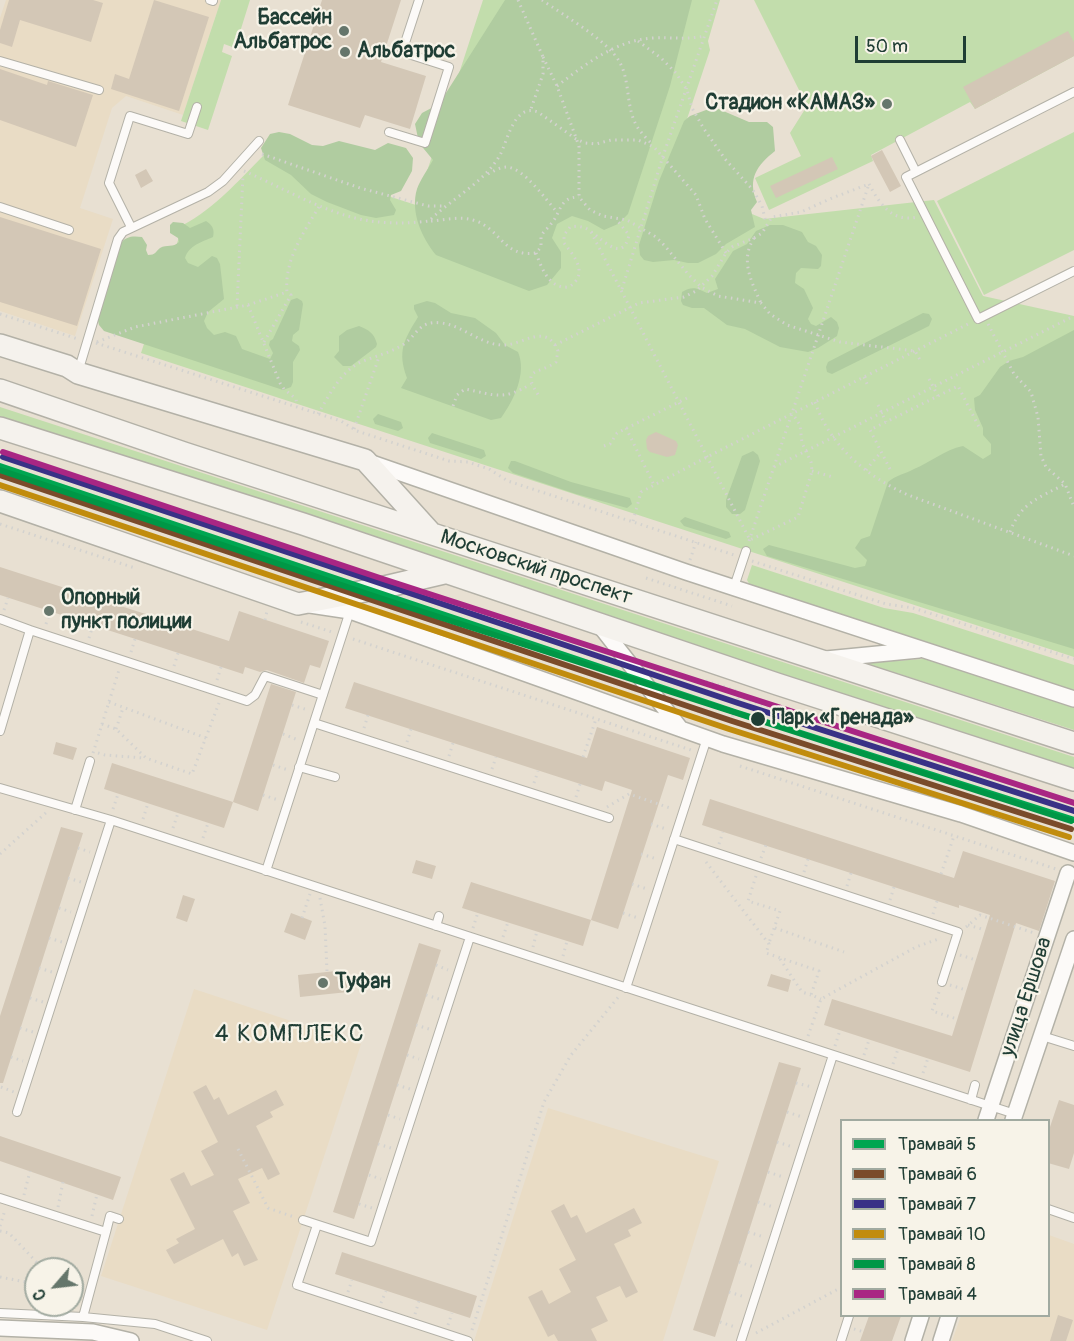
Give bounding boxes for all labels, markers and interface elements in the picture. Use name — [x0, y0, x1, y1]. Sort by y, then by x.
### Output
place label: Бассейн Альбатрос — [233, 6, 332, 56]
marker: Бассейн Альбатрос — [337, 24, 351, 38]
scale bar — [858, 24, 969, 62]
text: 50 m — [866, 35, 908, 58]
place label: Альбатрос — [357, 39, 456, 65]
marker: Альбатрос — [338, 45, 352, 59]
place label: Стадион «КАМАЗ» — [705, 91, 875, 117]
marker: Стадион «КАМАЗ» — [880, 97, 894, 111]
street label: Московский проспект — [437, 525, 635, 611]
place label: Опорный пункт полиции — [61, 586, 191, 636]
marker: Опорный пункт полиции — [42, 604, 56, 618]
place label: Парк «Гренада» — [772, 706, 914, 732]
marker: Парк «Гренада» — [749, 710, 767, 728]
street label: улица Ершова — [996, 934, 1058, 1060]
place label: Туфан — [335, 970, 391, 996]
marker: Туфан — [316, 976, 330, 990]
district label: 4 КОМПЛЕКС — [215, 1021, 365, 1049]
legend — [840, 1119, 1050, 1317]
text: Трамвай 5 — [898, 1133, 976, 1156]
text: Трамвай 6 — [898, 1163, 977, 1186]
text: Трамвай 7 — [898, 1193, 976, 1216]
text: Трамвай 10 — [898, 1223, 986, 1246]
text: Трамвай 8 — [898, 1253, 976, 1276]
north arrow — [24, 1257, 84, 1317]
text: Трамвай 4 — [898, 1283, 977, 1306]
text: С — [29, 1285, 51, 1304]

